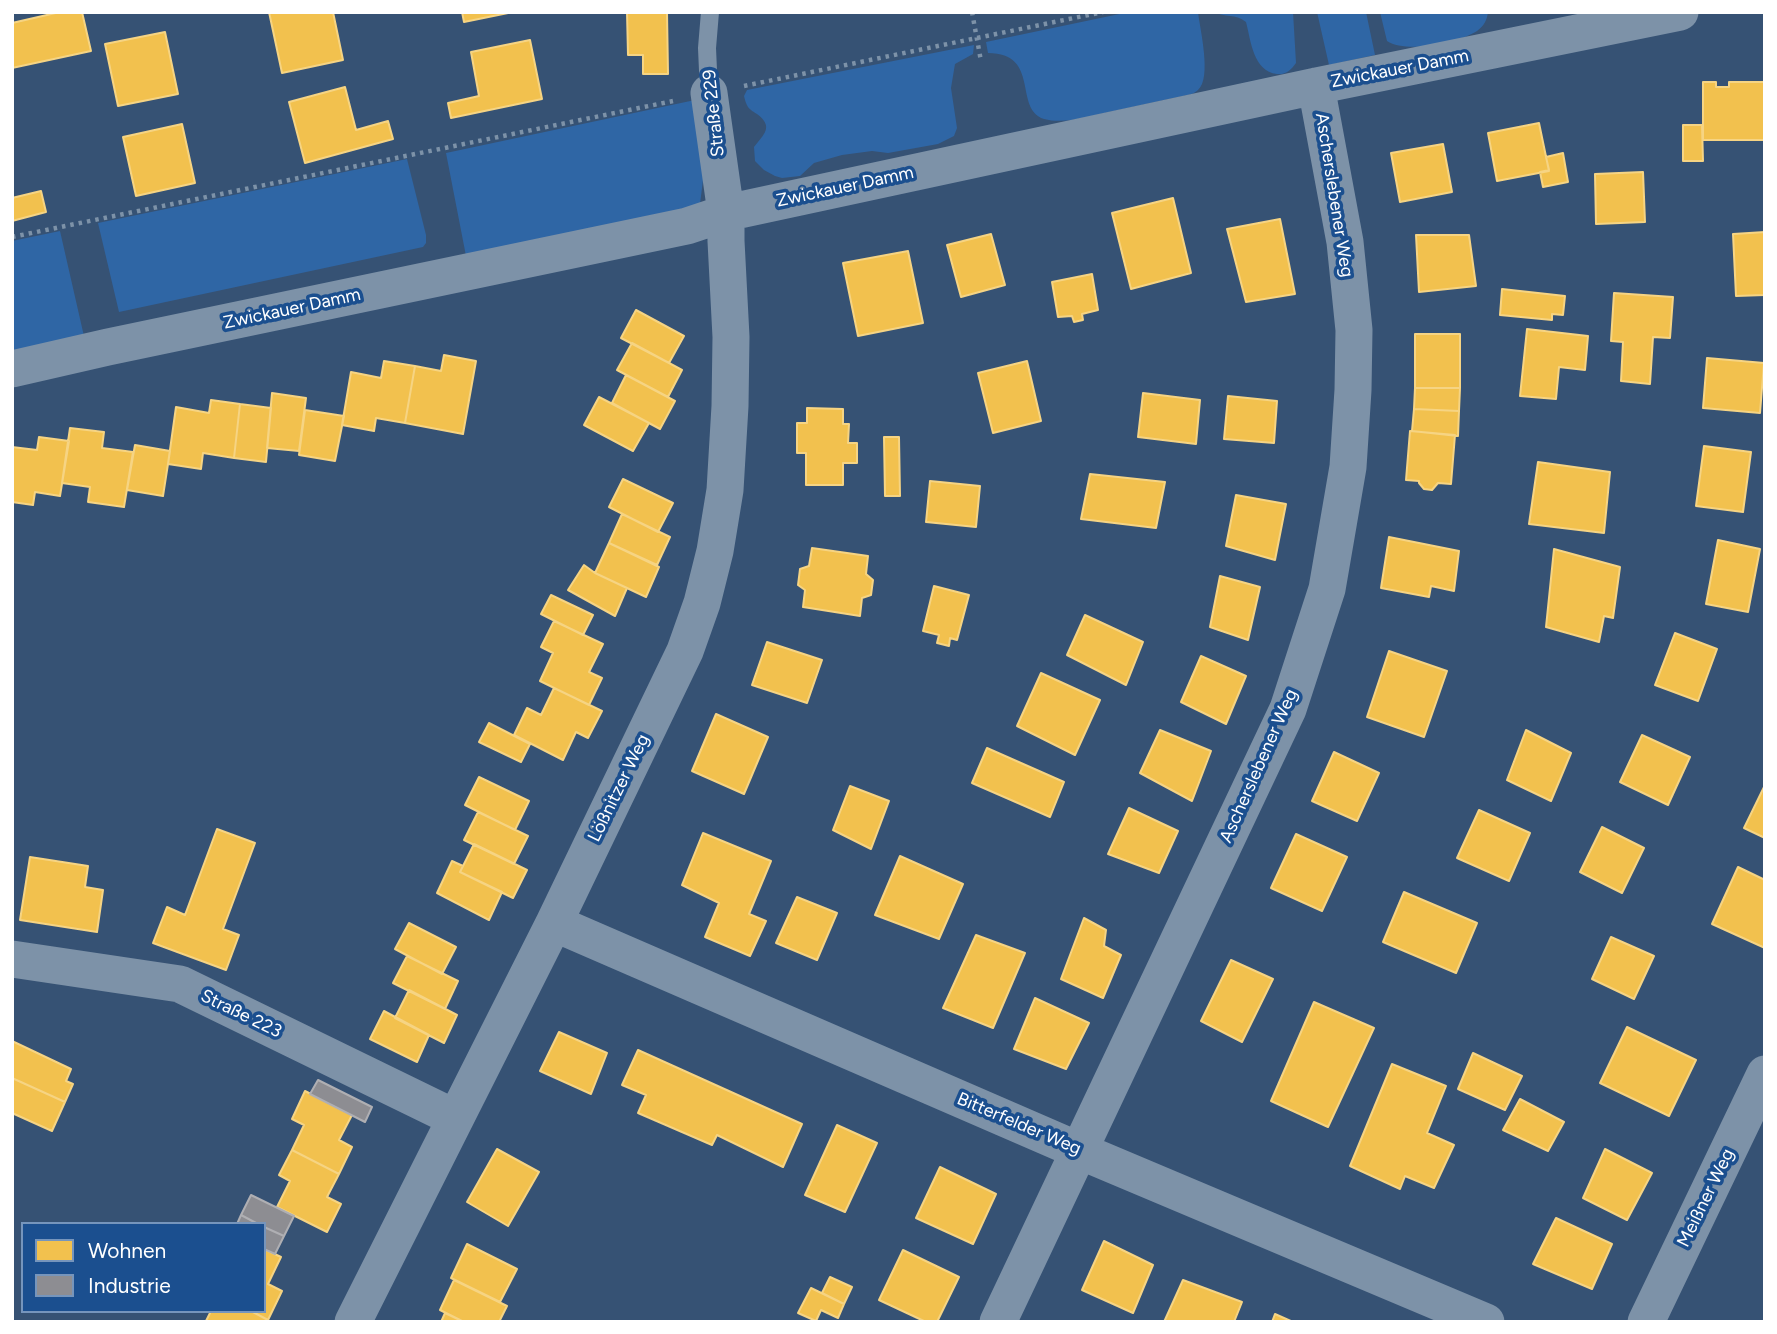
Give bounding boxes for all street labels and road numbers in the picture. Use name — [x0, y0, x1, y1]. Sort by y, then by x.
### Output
street label: Zwickauer Damm — [1329, 45, 1471, 93]
street label: Straße 229 — [699, 68, 729, 158]
street label: Ascherslebener Weg — [1310, 111, 1358, 279]
street label: Zwickauer Damm — [774, 162, 916, 212]
street label: Zwickauer Damm — [221, 284, 363, 334]
street label: Ascherslebener Weg — [1215, 686, 1303, 846]
street label: Lößnitzer Weg — [584, 731, 654, 845]
street label: Straße 223 — [197, 985, 285, 1043]
street label: Bitterfelder Weg — [954, 1088, 1084, 1160]
street label: Meißner Weg — [1673, 1145, 1739, 1251]

